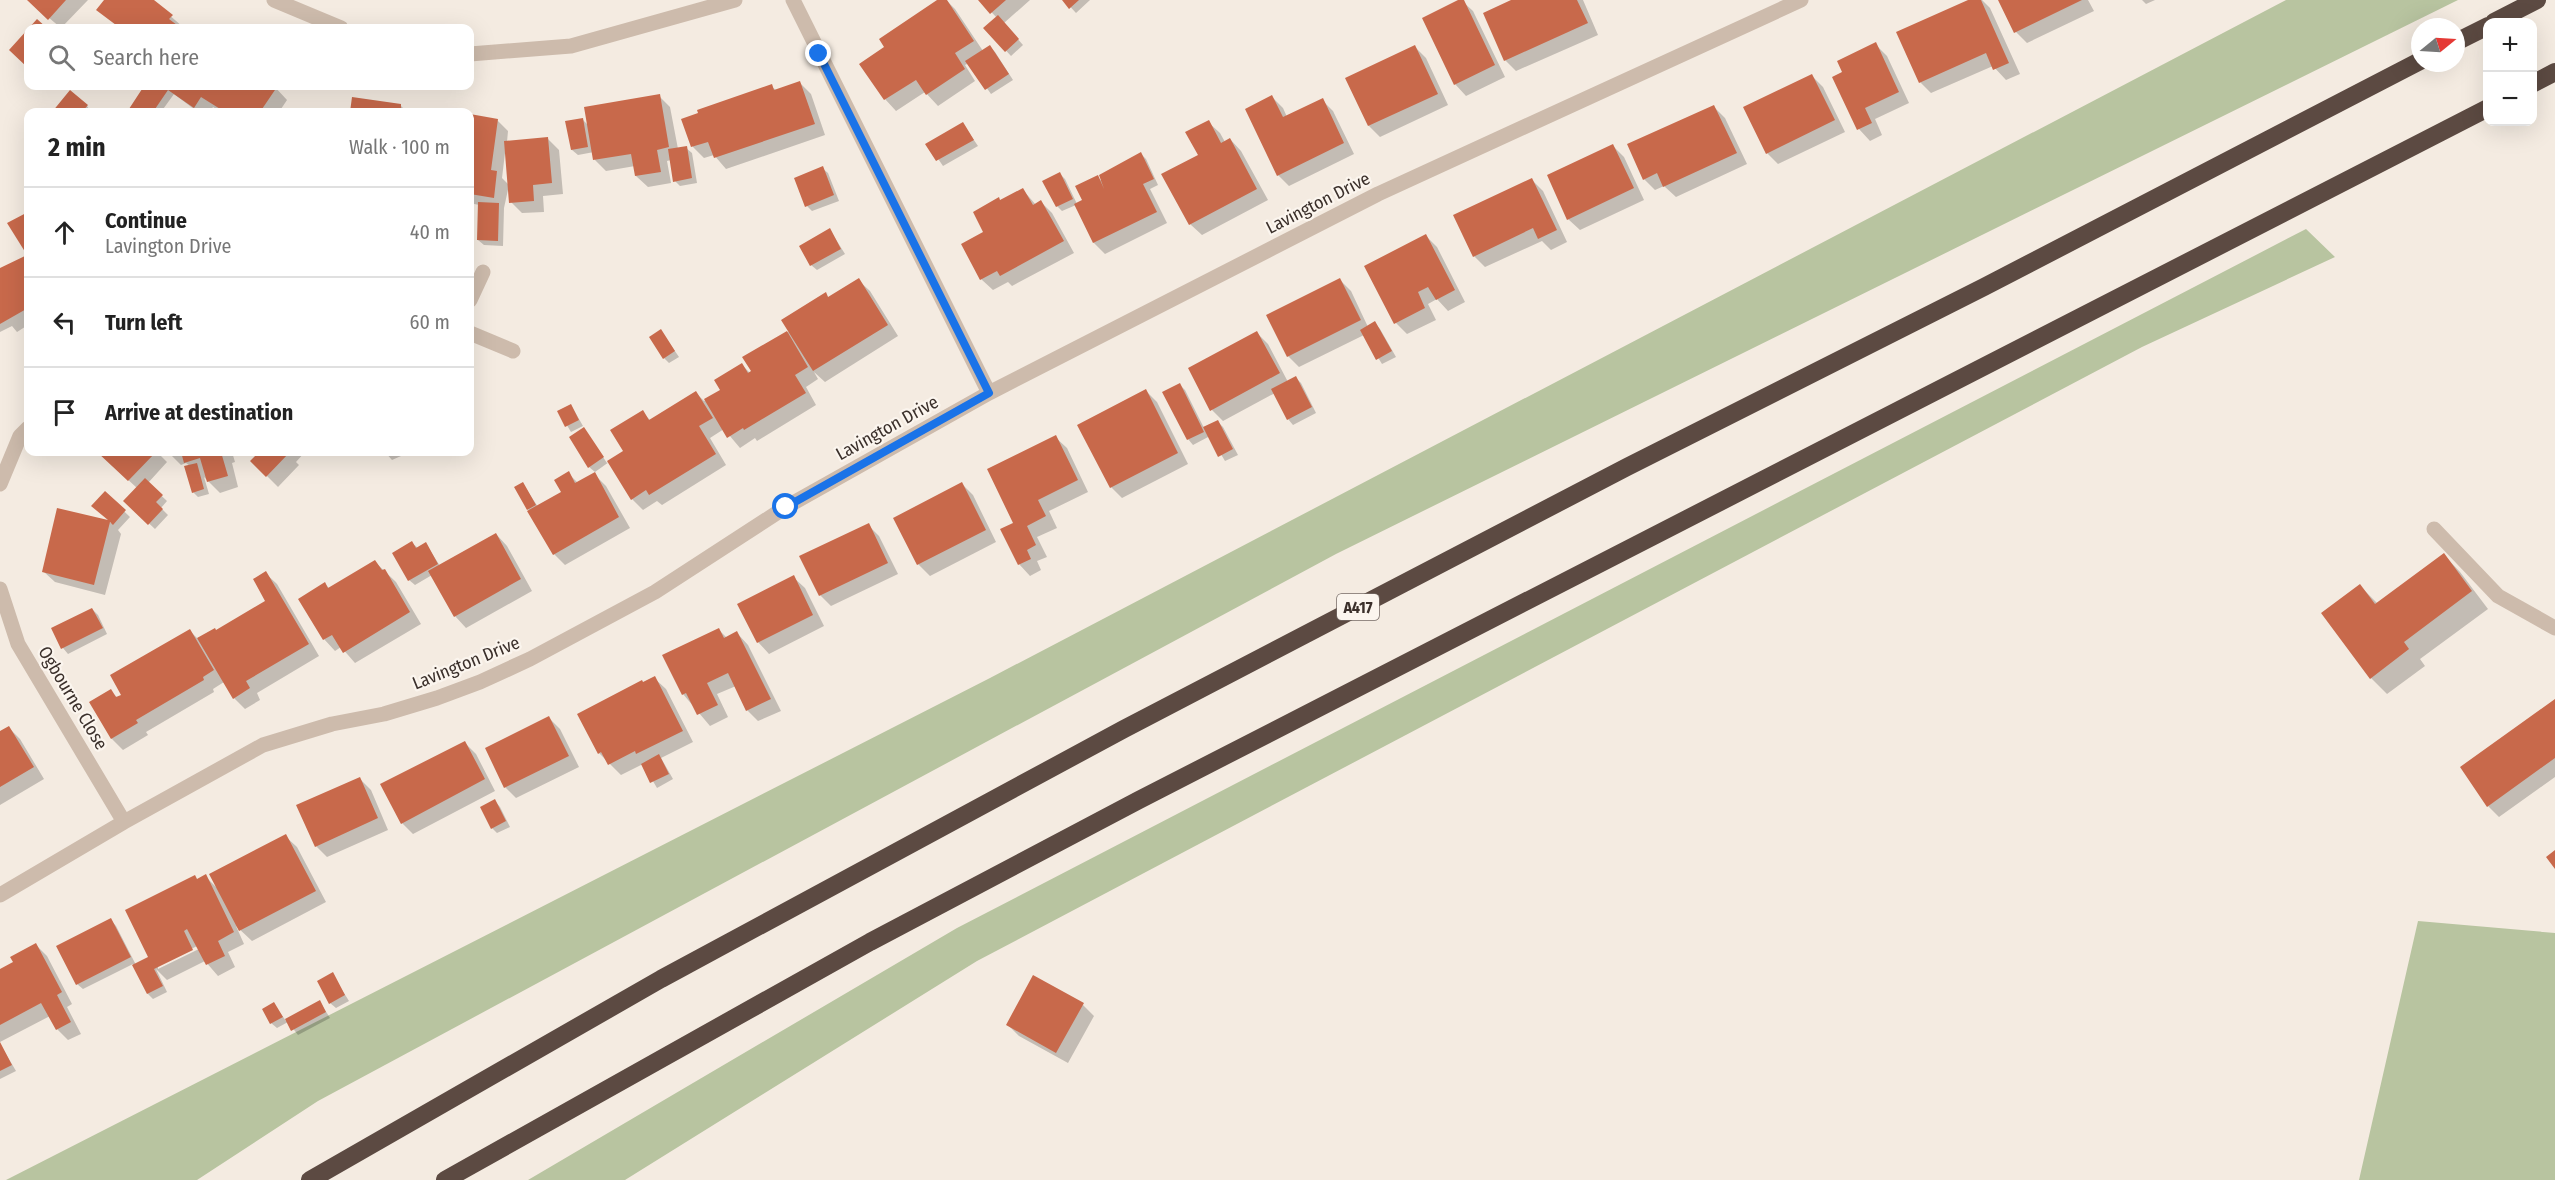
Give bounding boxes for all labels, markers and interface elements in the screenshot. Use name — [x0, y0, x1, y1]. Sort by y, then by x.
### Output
north arrow — [2411, 18, 2465, 72]
map controls — [2483, 18, 2537, 126]
button: + — [2483, 18, 2537, 72]
search box — [24, 24, 474, 90]
route end — [805, 40, 831, 66]
icon: search — [45, 41, 78, 74]
text: Search here — [93, 44, 199, 71]
button: − — [2483, 72, 2537, 126]
text: 2 min — [48, 132, 106, 163]
text: Walk · 100 m — [349, 135, 450, 159]
street label: Lavington Drive — [1262, 167, 1374, 239]
text: Continue — [105, 207, 187, 234]
icon: ahead — [48, 216, 81, 249]
text: 40 m — [410, 220, 450, 244]
text: Lavington Drive — [105, 234, 231, 258]
icon: left — [48, 306, 81, 339]
text: Turn left — [105, 309, 183, 336]
text: 60 m — [410, 310, 450, 334]
street label: Lavington Drive — [832, 391, 942, 465]
icon: arrive — [48, 396, 81, 429]
text: Arrive at destination — [105, 399, 293, 426]
route start — [772, 493, 798, 519]
road number: A417 — [1337, 594, 1379, 620]
street label: Lavington Drive — [409, 631, 523, 695]
street label: Ogbourne Close — [33, 642, 113, 754]

